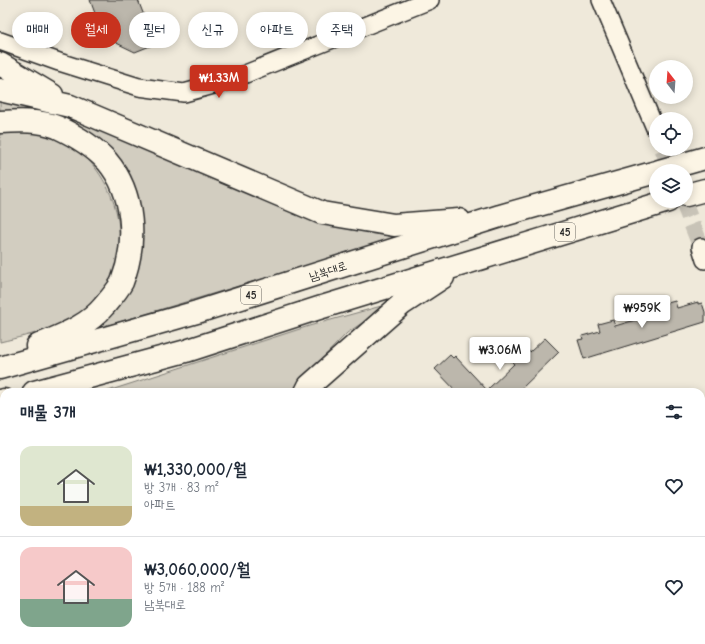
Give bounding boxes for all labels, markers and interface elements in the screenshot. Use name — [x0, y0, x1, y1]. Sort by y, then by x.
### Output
chip: 매매 — [12, 12, 63, 48]
chip: 월세 — [71, 12, 121, 48]
chip: 필터 — [129, 12, 180, 48]
chip: 신규 — [188, 12, 238, 48]
chip: 아파트 — [246, 12, 308, 48]
chip: 주택 — [316, 12, 366, 48]
north arrow — [649, 60, 693, 104]
map controls — [649, 60, 693, 208]
pin: ₩1.33M — [186, 65, 252, 99]
text: ₩1.33M — [199, 70, 239, 85]
button: locate — [649, 112, 693, 156]
button: layers — [649, 164, 693, 208]
road number: 45 — [555, 223, 575, 241]
street label: 남북대로 — [307, 258, 349, 284]
road number: 45 — [241, 286, 261, 304]
pin: ₩959K — [614, 295, 670, 329]
text: ₩959K — [623, 300, 661, 315]
pin: ₩3.06M — [467, 337, 533, 371]
text: ₩3.06M — [478, 342, 522, 357]
icon: filters — [663, 401, 685, 423]
text: 매물 3개 — [20, 403, 75, 422]
text: ₩1,330,000/월 — [144, 460, 247, 479]
icon: home — [52, 462, 100, 510]
icon: heart — [663, 475, 685, 497]
text: 방 3개 · 83 m² — [144, 480, 218, 495]
text: 아파트 — [144, 497, 175, 512]
text: ₩3,060,000/월 — [144, 560, 250, 579]
icon: home — [52, 563, 100, 611]
icon: heart — [663, 576, 685, 598]
text: 방 5개 · 188 m² — [144, 580, 224, 595]
text: 남북대로 — [144, 597, 186, 612]

